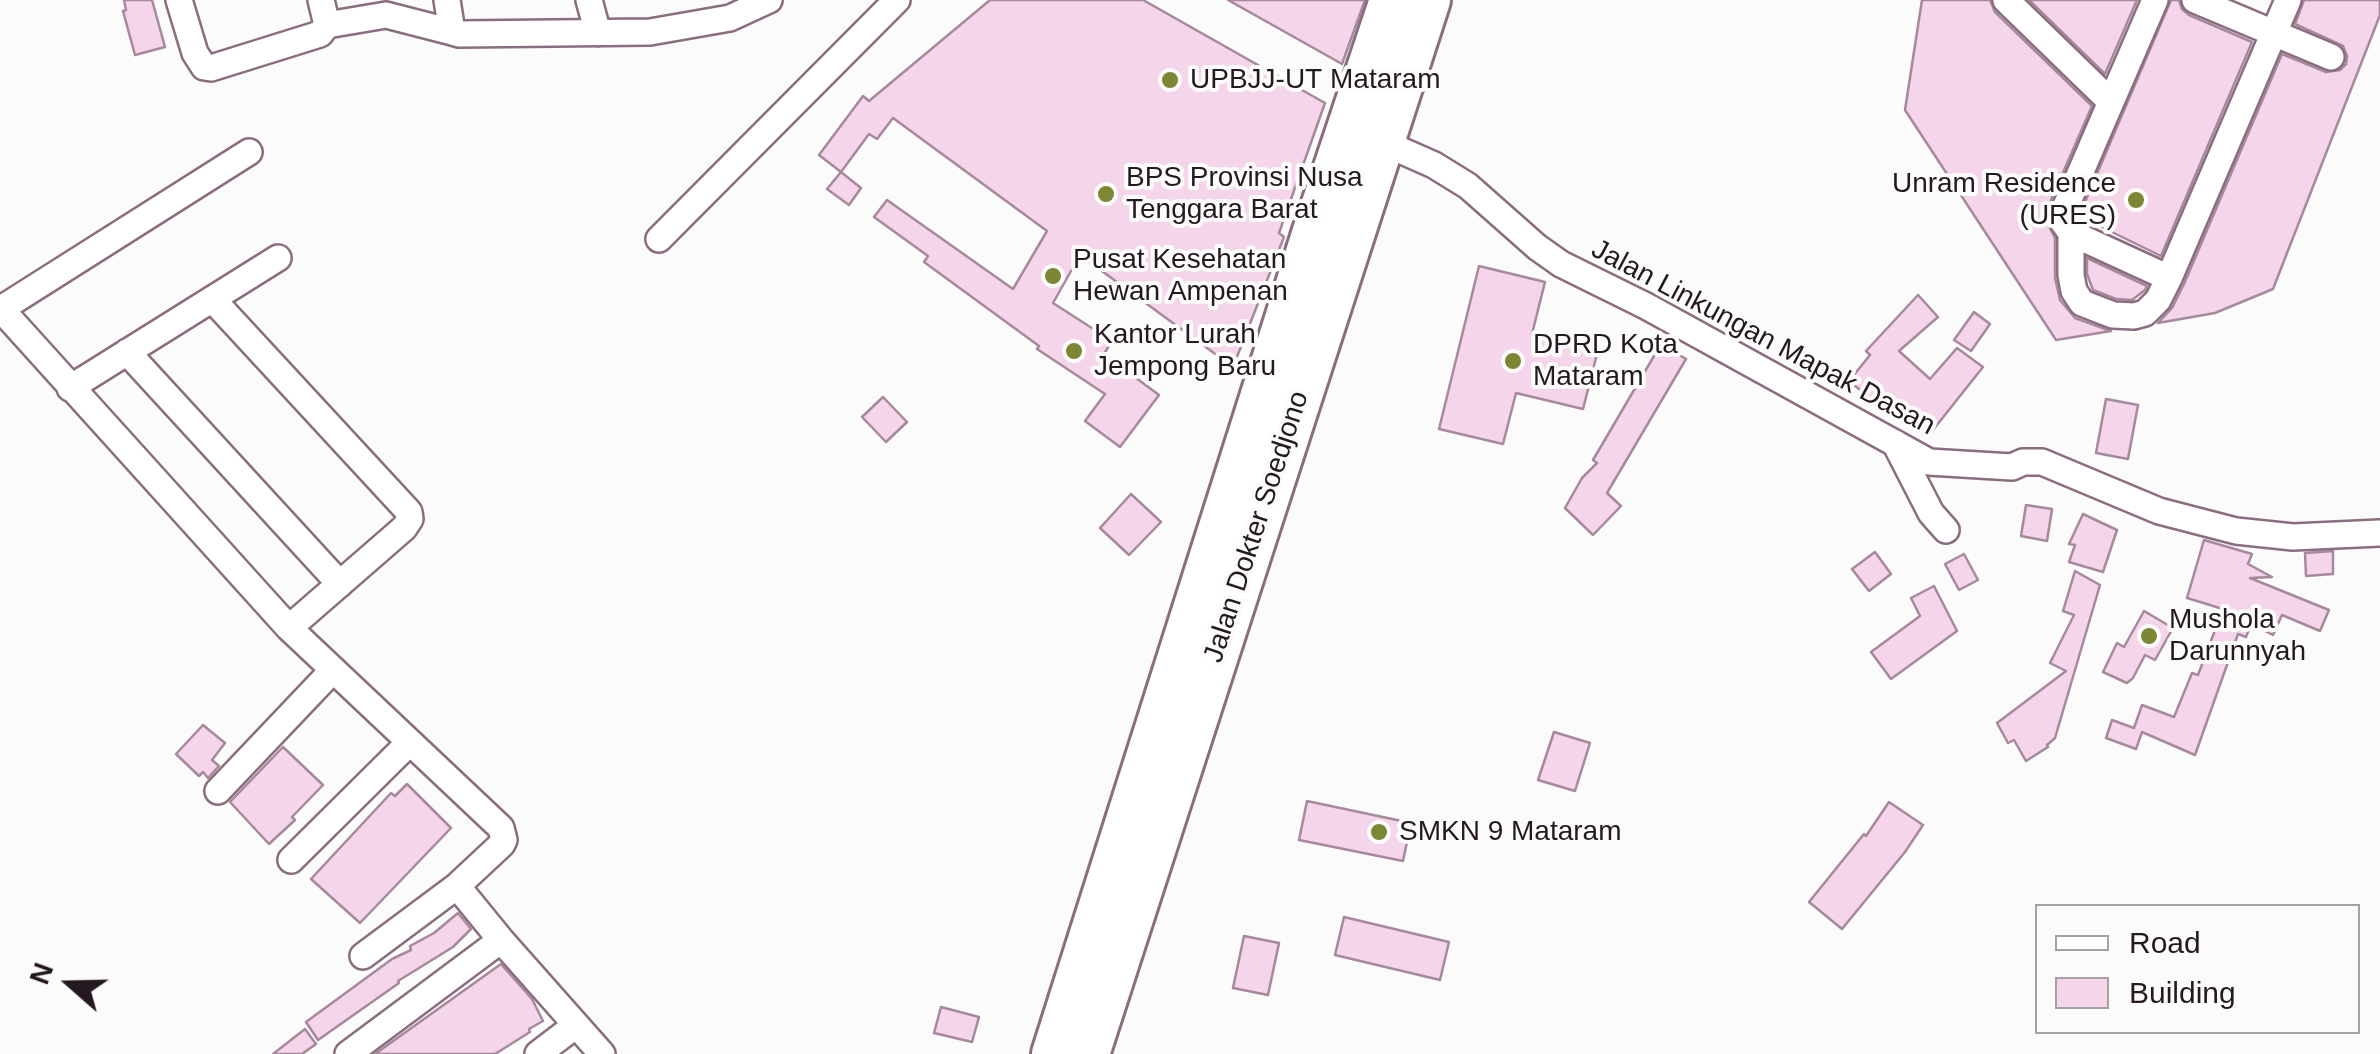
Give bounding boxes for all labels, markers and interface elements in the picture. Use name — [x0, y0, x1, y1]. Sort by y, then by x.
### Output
place label: UPBJJ-UT Mataram — [1190, 63, 1440, 97]
marker: UPBJJ-UT Mataram — [1159, 69, 1181, 91]
place label: BPS Provinsi Nusa Tenggara Barat — [1126, 161, 1363, 227]
place label: Unram Residence (URES) — [1892, 167, 2116, 233]
marker: BPS Provinsi Nusa Tenggara Barat — [1095, 183, 1117, 205]
marker: Unram Residence (URES) — [2125, 189, 2147, 211]
street label: Jalan Linkungan Mapak Dasan — [1585, 233, 1941, 443]
place label: Pusat Kesehatan Hewan Ampenan — [1073, 243, 1288, 309]
marker: Pusat Kesehatan Hewan Ampenan — [1042, 265, 1064, 287]
place label: Kantor Lurah Jempong Baru — [1094, 318, 1276, 384]
place label: DPRD Kota Mataram — [1533, 328, 1678, 394]
marker: Kantor Lurah Jempong Baru — [1063, 340, 1085, 362]
marker: DPRD Kota Mataram — [1502, 350, 1524, 372]
street label: Jalan Dokter Soedjono — [1197, 387, 1317, 667]
place label: Mushola Darunnyah — [2169, 603, 2306, 669]
marker: Mushola Darunnyah — [2138, 625, 2160, 647]
place label: SMKN 9 Mataram — [1399, 815, 1621, 849]
marker: SMKN 9 Mataram — [1368, 821, 1390, 843]
legend — [2035, 904, 2360, 1034]
text: Road — [2129, 926, 2201, 959]
north arrow — [20, 934, 120, 1034]
text: N — [23, 959, 59, 988]
text: Building — [2129, 976, 2236, 1009]

